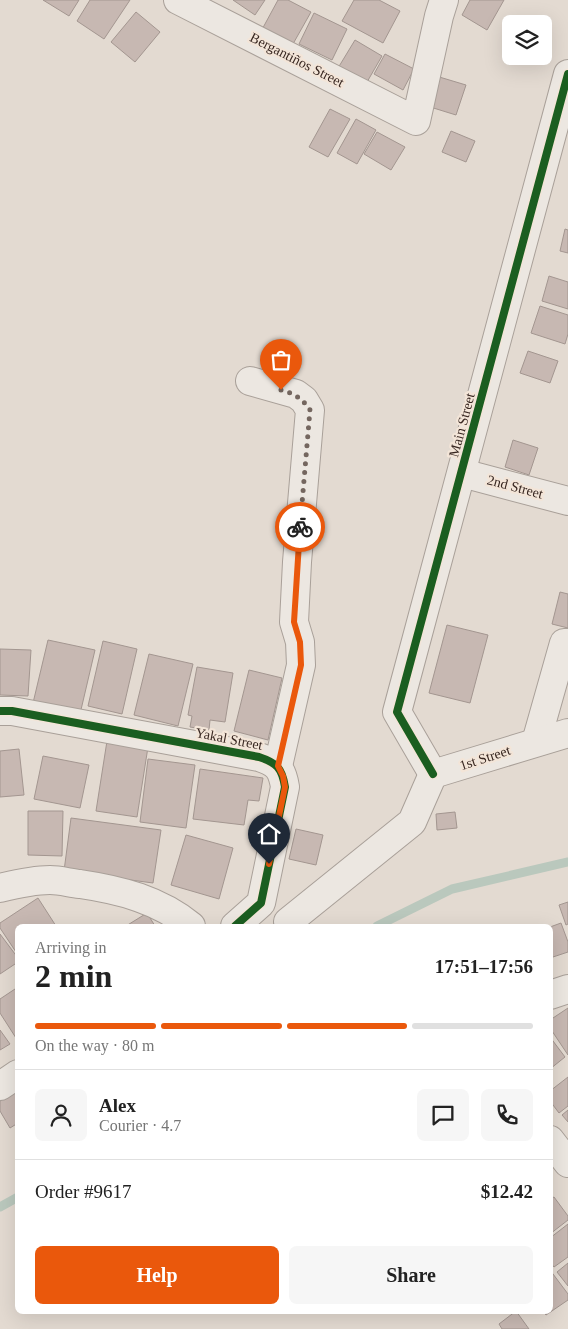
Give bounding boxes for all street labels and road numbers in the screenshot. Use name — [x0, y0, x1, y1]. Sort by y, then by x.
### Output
street label: Bergantiños Street — [247, 30, 347, 90]
street label: Main Street — [446, 391, 478, 459]
street label: 2nd Street — [485, 472, 545, 502]
street label: Yakal Street — [194, 725, 264, 753]
street label: 1st Street — [458, 743, 512, 773]

